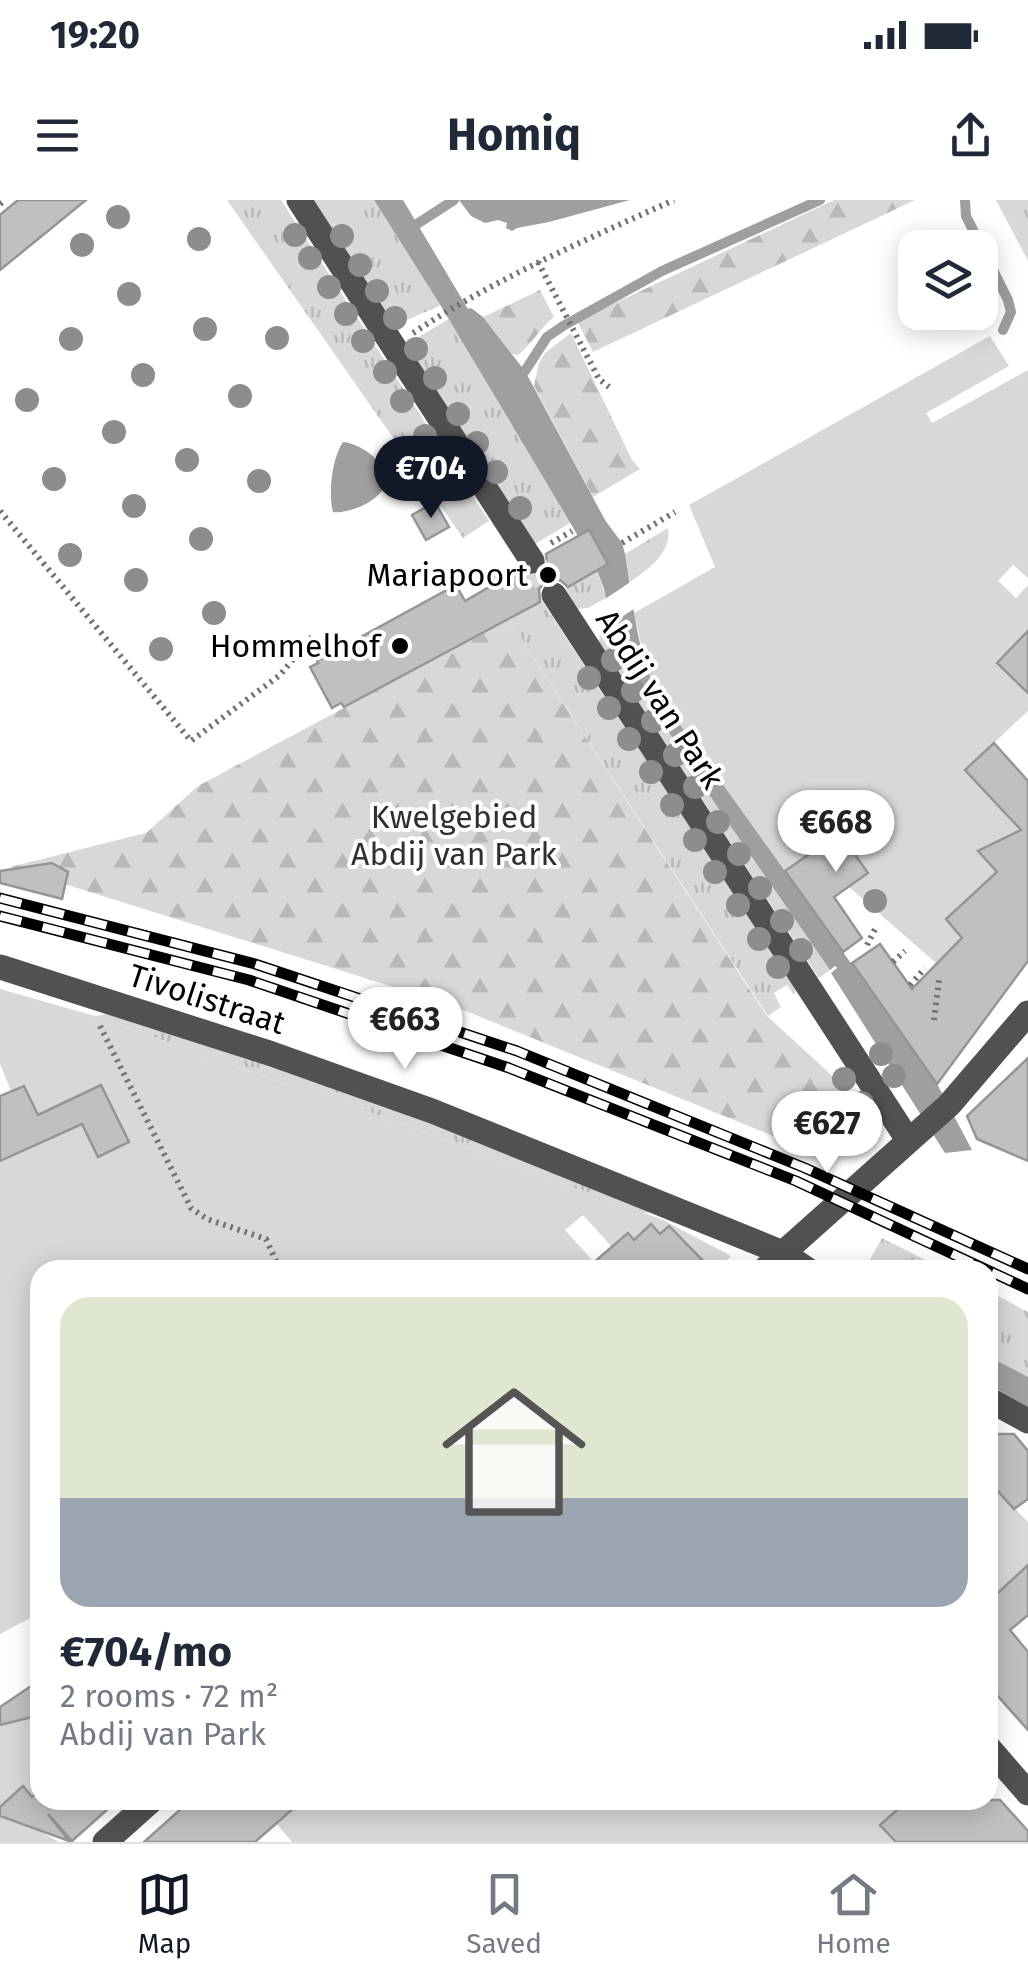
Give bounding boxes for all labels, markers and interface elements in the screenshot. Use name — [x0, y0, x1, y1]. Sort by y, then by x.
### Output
text: 19:20 — [50, 12, 140, 58]
icon: menu — [30, 108, 85, 163]
text: Homiq — [447, 108, 581, 162]
icon: share — [943, 108, 998, 163]
map controls — [898, 230, 998, 330]
button: layers — [898, 230, 998, 330]
pin: €704 — [372, 436, 490, 521]
text: €704 — [396, 449, 466, 487]
place label: Mariapoort — [367, 556, 528, 594]
marker: Mariapoort — [537, 564, 559, 586]
street label: Abdij van Park — [588, 602, 732, 796]
place label: Hommelhof — [210, 627, 382, 665]
marker: Hommelhof — [389, 635, 411, 657]
pin: €668 — [777, 790, 895, 875]
park label: Kwelgebied Abdij van Park — [351, 798, 558, 873]
text: €668 — [800, 803, 872, 841]
street label: Tivolistraat — [124, 956, 290, 1042]
pin: €663 — [346, 987, 464, 1072]
text: €663 — [370, 1000, 440, 1038]
pin: €627 — [768, 1091, 886, 1176]
text: €627 — [793, 1104, 861, 1142]
icon: home — [424, 1362, 604, 1542]
text: €704/mo — [60, 1627, 232, 1677]
text: 2 rooms · 72 m² — [60, 1677, 278, 1715]
text: Abdij van Park — [60, 1715, 266, 1753]
tab: Map — [137, 1867, 192, 1960]
tab: Saved — [466, 1867, 542, 1960]
tab: Home — [816, 1867, 891, 1960]

